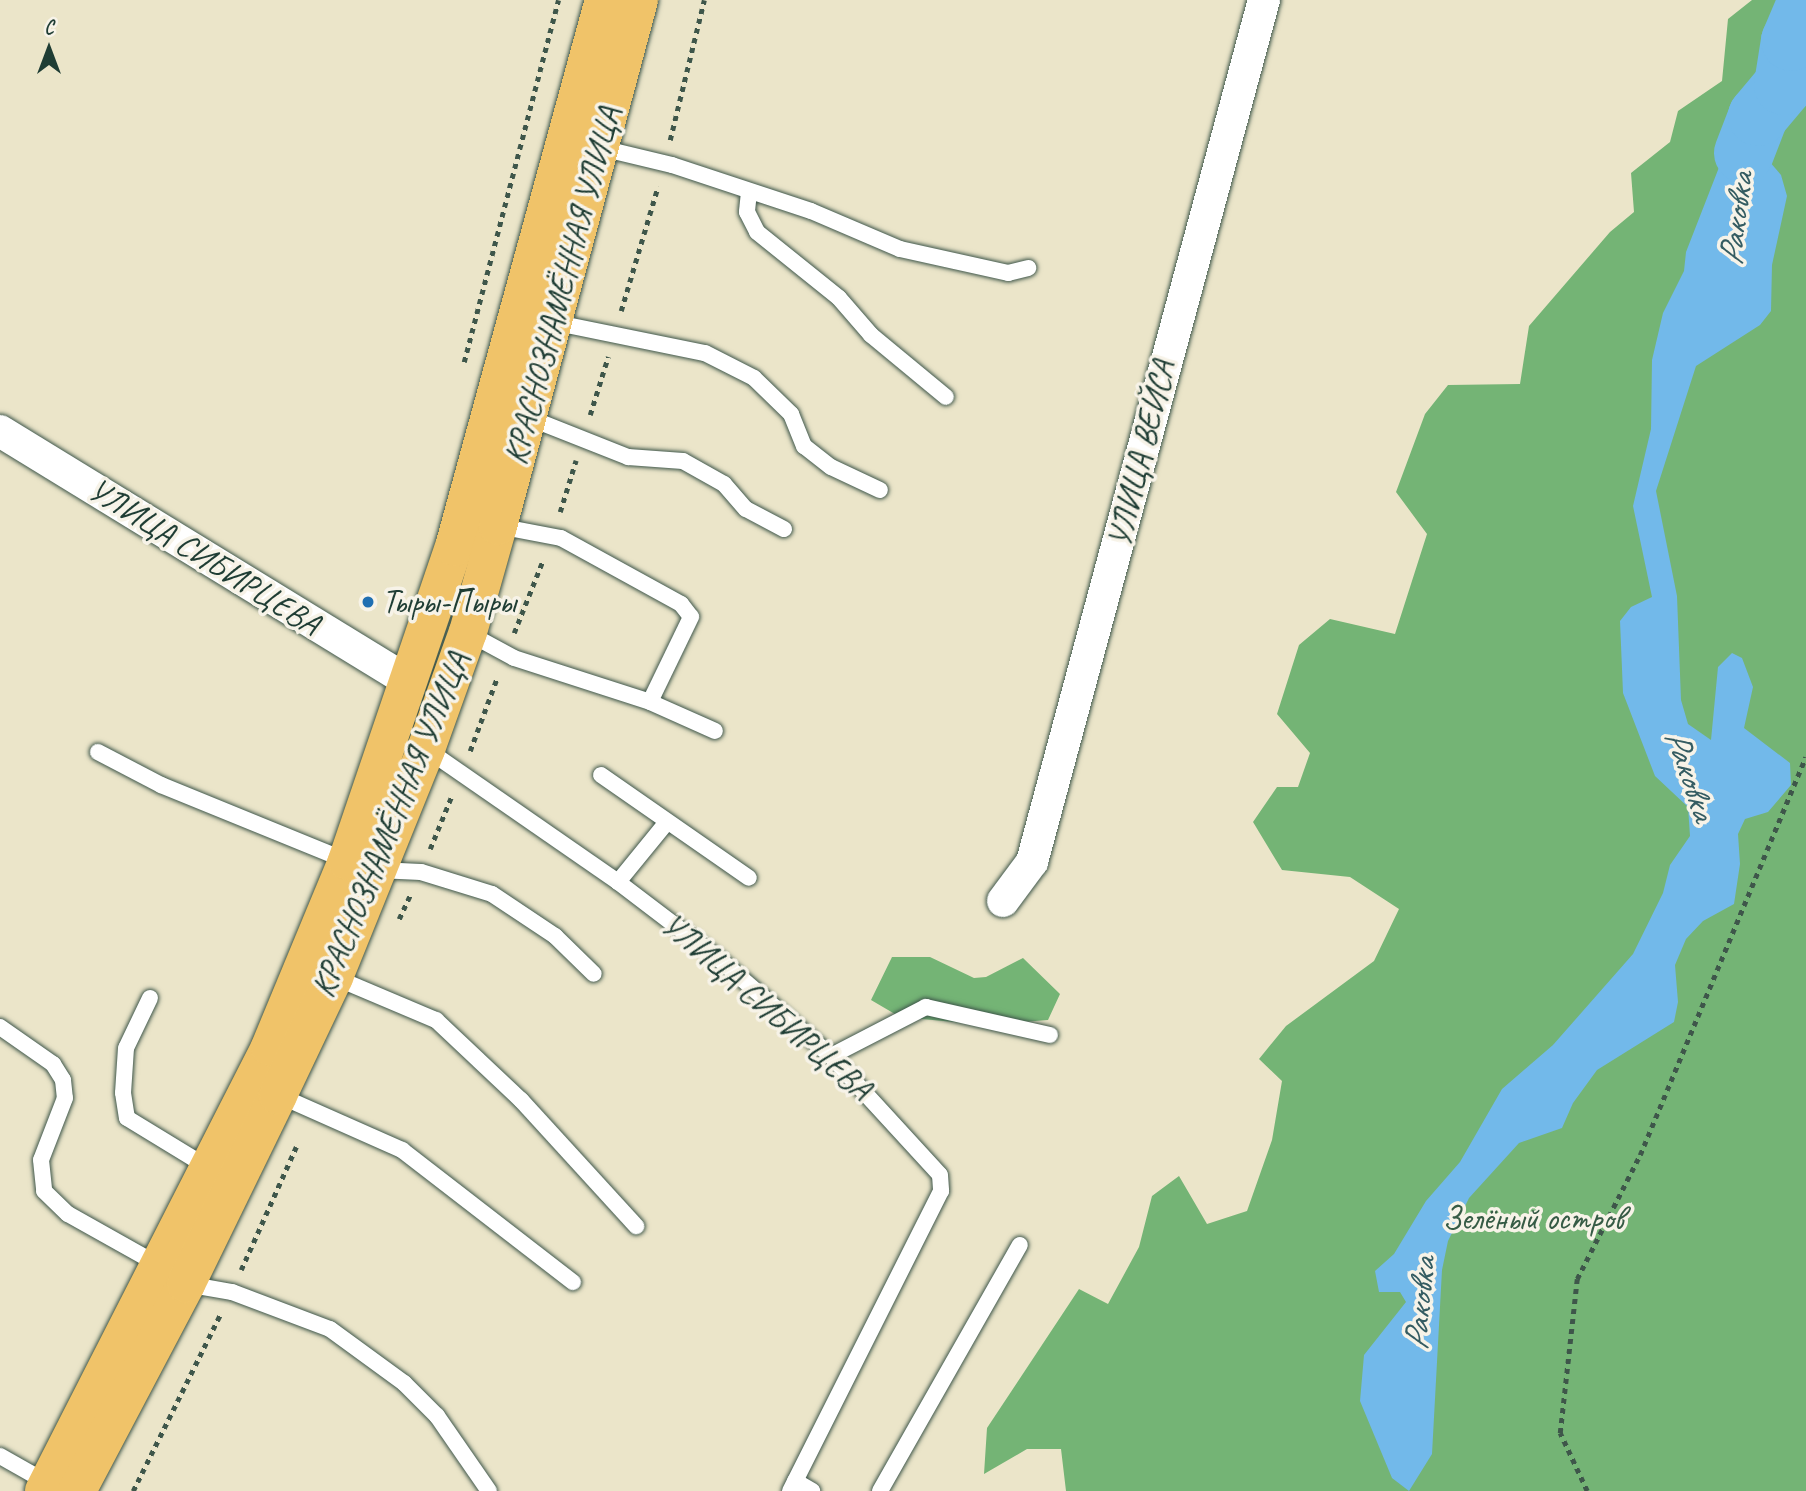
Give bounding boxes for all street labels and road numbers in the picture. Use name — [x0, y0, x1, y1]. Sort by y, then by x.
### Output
street label: КРАСНОЗНАМЁННАЯ УЛИЦА — [496, 104, 630, 468]
street label: УЛИЦА ВЕЙСА — [1100, 357, 1184, 551]
street label: УЛИЦА СИБИРЦЕВА — [81, 470, 327, 644]
street label: КРАСНОЗНАМЁННАЯ УЛИЦА — [304, 648, 478, 1002]
street label: УЛИЦА СИБИРЦЕВА — [653, 905, 879, 1109]

